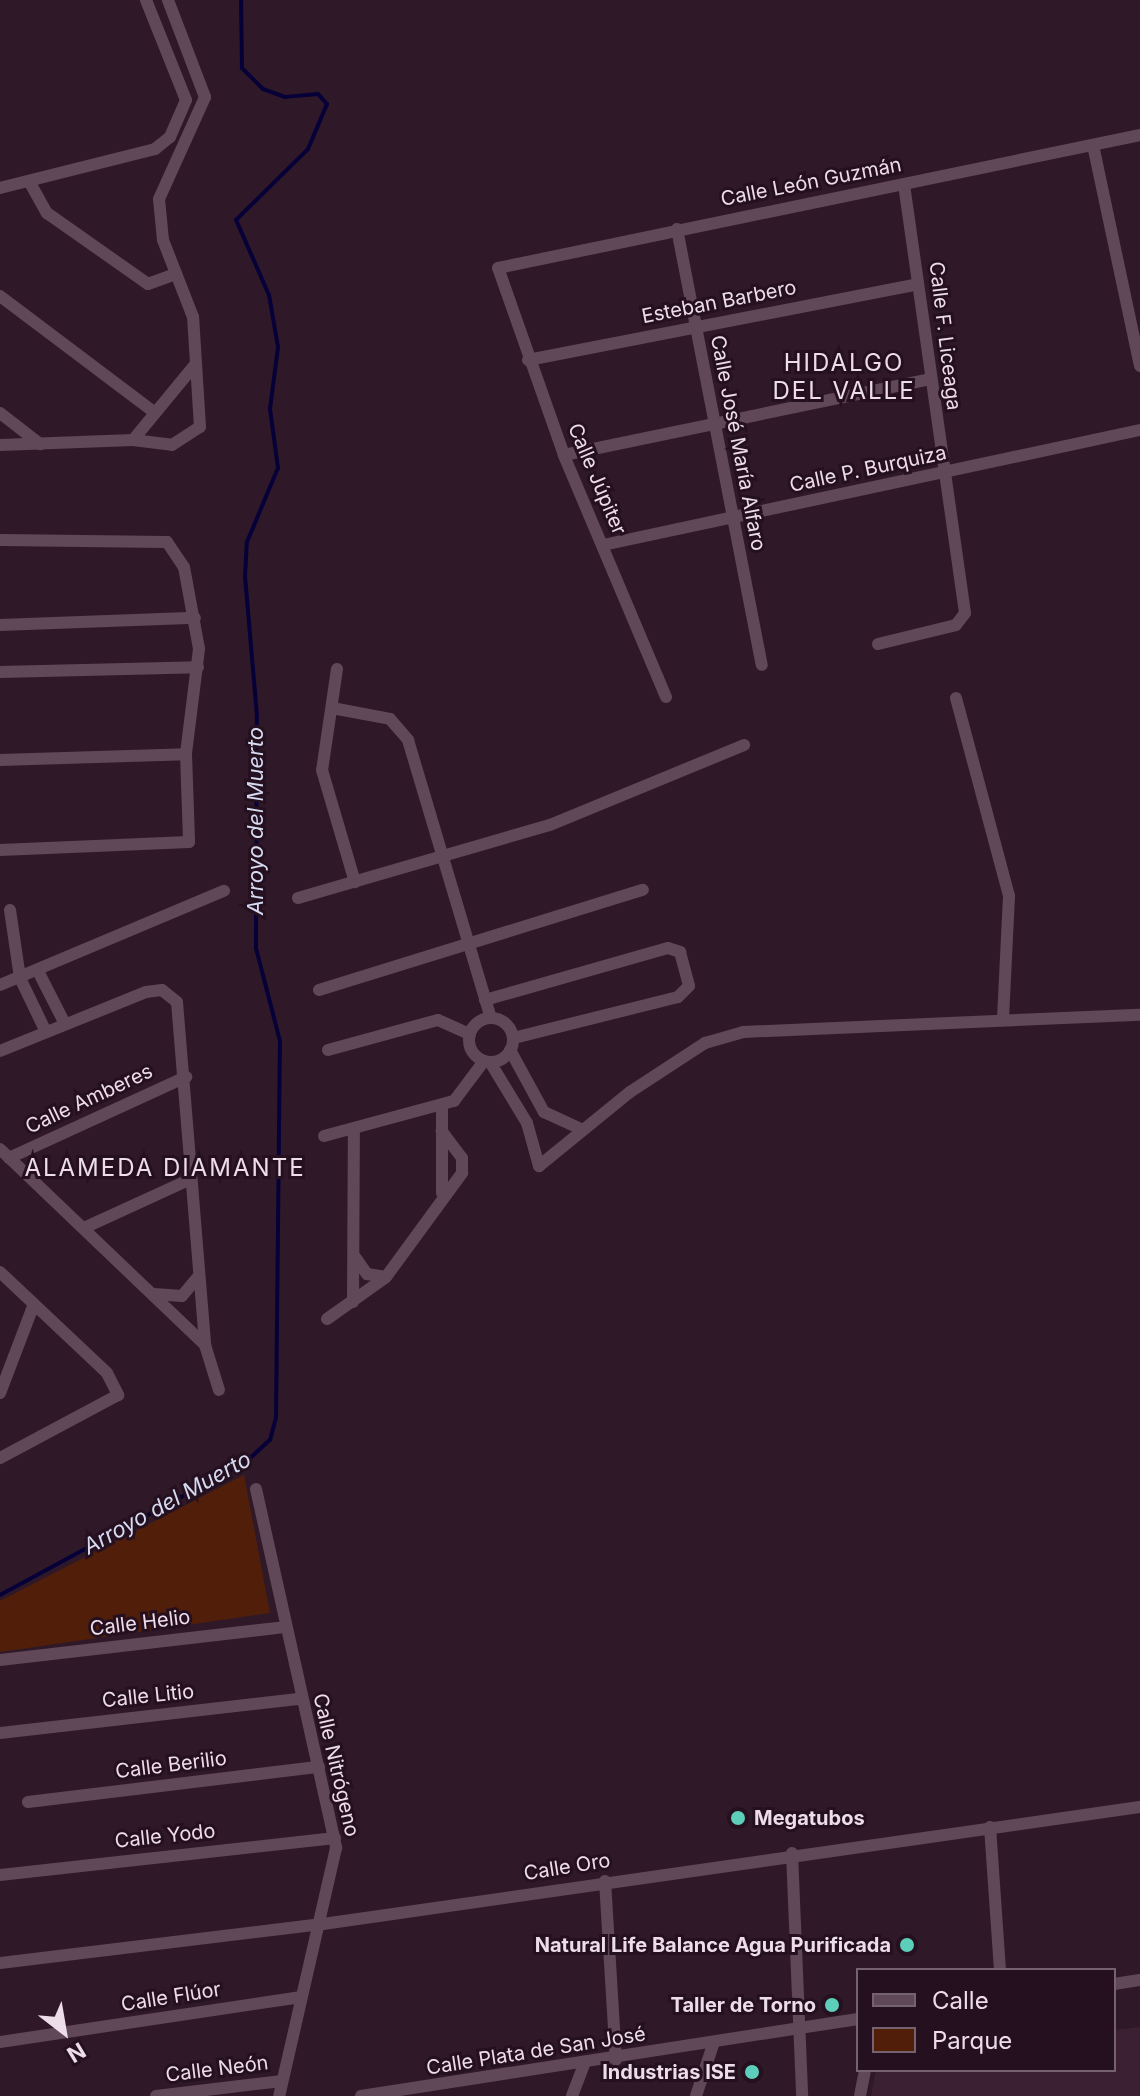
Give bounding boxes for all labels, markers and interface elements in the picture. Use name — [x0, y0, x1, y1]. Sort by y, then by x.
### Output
street label: Calle León Guzmán — [719, 153, 903, 211]
street label: Calle F. Liceaga — [924, 260, 966, 412]
street label: Esteban Barbero — [640, 275, 798, 329]
street label: Calle José María Alfaro — [705, 333, 771, 553]
district label: HIDALGO DEL VALLE — [772, 349, 916, 405]
street label: Calle Júpiter — [563, 420, 631, 538]
street label: Calle P. Burquiza — [787, 441, 949, 497]
water label: Arroyo del Muerto — [243, 727, 269, 915]
street label: Calle Amberes — [22, 1059, 156, 1139]
district label: ALAMEDA DIAMANTE — [24, 1154, 306, 1182]
water label: Arroyo del Muerto — [78, 1446, 256, 1560]
street label: Calle Helio — [88, 1605, 192, 1641]
street label: Calle Litio — [101, 1679, 195, 1713]
street label: Calle Nitrógeno — [308, 1691, 364, 1839]
street label: Calle Berilio — [114, 1746, 228, 1784]
place label: Megatubos — [754, 1806, 865, 1830]
marker: Megatubos — [729, 1809, 747, 1827]
street label: Calle Yodo — [113, 1819, 217, 1853]
street label: Calle Oro — [522, 1848, 612, 1886]
place label: Natural Life Balance Agua Purificada — [535, 1933, 891, 1957]
marker: Natural Life Balance Agua Purificada — [898, 1936, 916, 1954]
legend — [856, 1968, 1116, 2072]
street label: Calle Flúor — [119, 1977, 223, 2017]
text: Calle — [932, 1986, 989, 2015]
north arrow — [24, 1992, 104, 2072]
place label: Taller de Torno — [671, 1993, 816, 2017]
marker: Taller de Torno — [823, 1996, 841, 2014]
street label: Calle Plata de San José — [425, 2022, 647, 2080]
text: Parque — [932, 2026, 1012, 2055]
text: N — [62, 2037, 90, 2068]
street label: Calle Neón — [164, 2051, 270, 2087]
place label: Industrias ISE — [602, 2060, 736, 2084]
marker: Industrias ISE — [743, 2063, 761, 2081]

